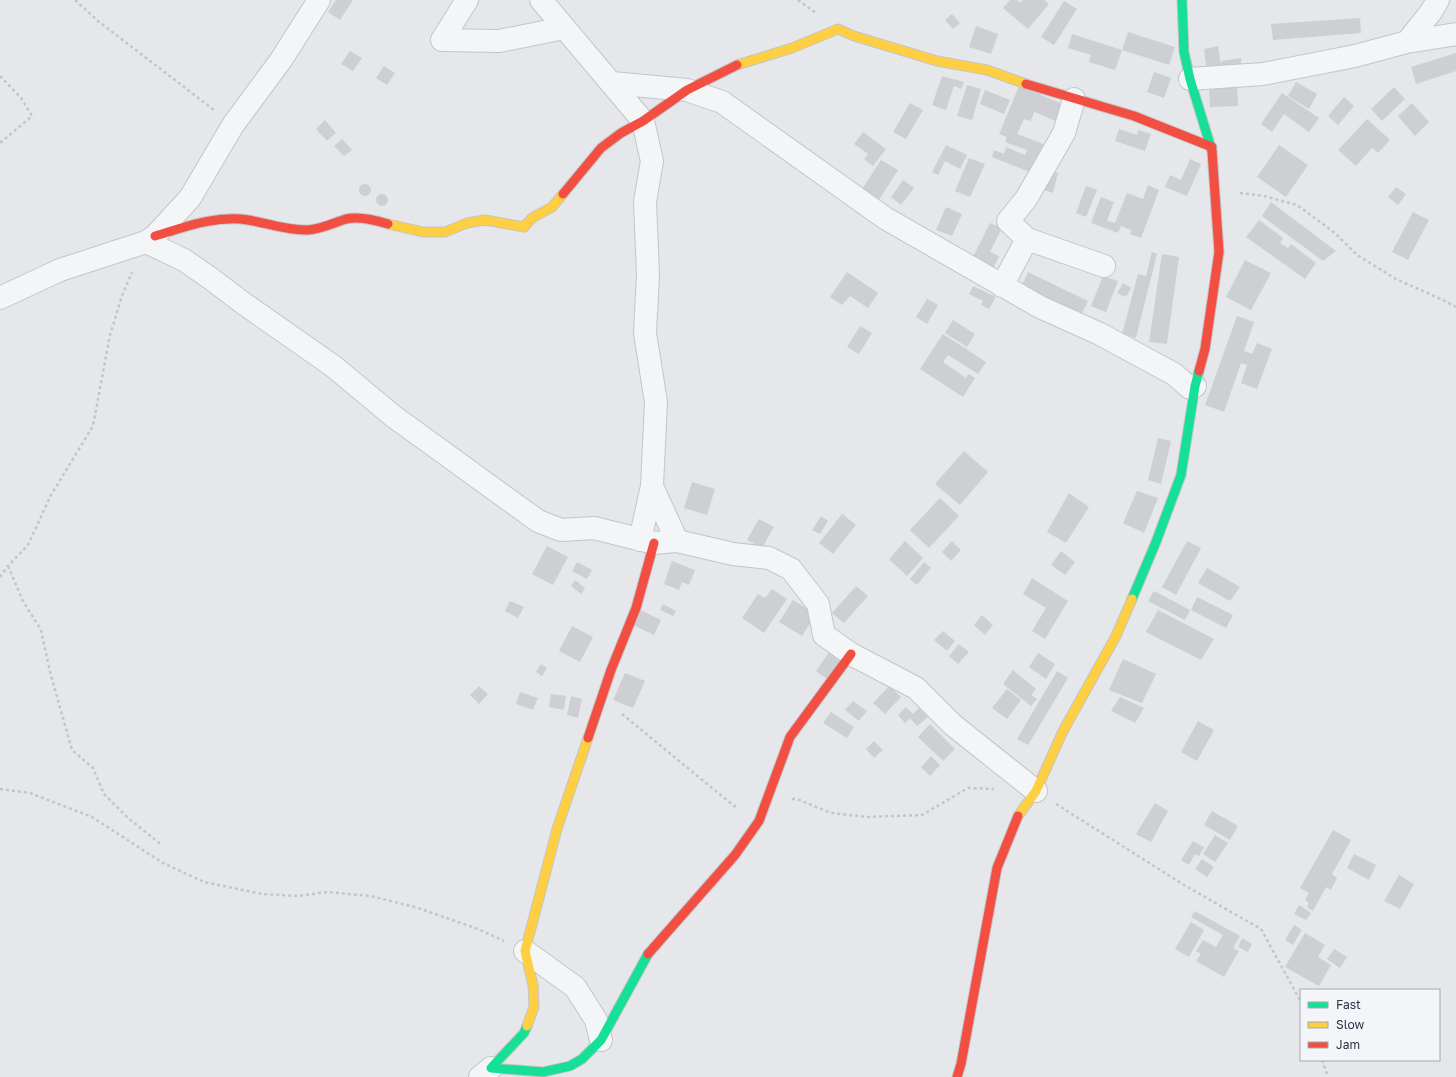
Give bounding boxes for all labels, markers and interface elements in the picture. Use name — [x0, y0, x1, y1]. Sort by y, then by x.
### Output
legend — [1300, 989, 1440, 1061]
text: Fast — [1336, 997, 1361, 1012]
text: Slow — [1336, 1017, 1364, 1032]
text: Jam — [1336, 1037, 1360, 1052]

